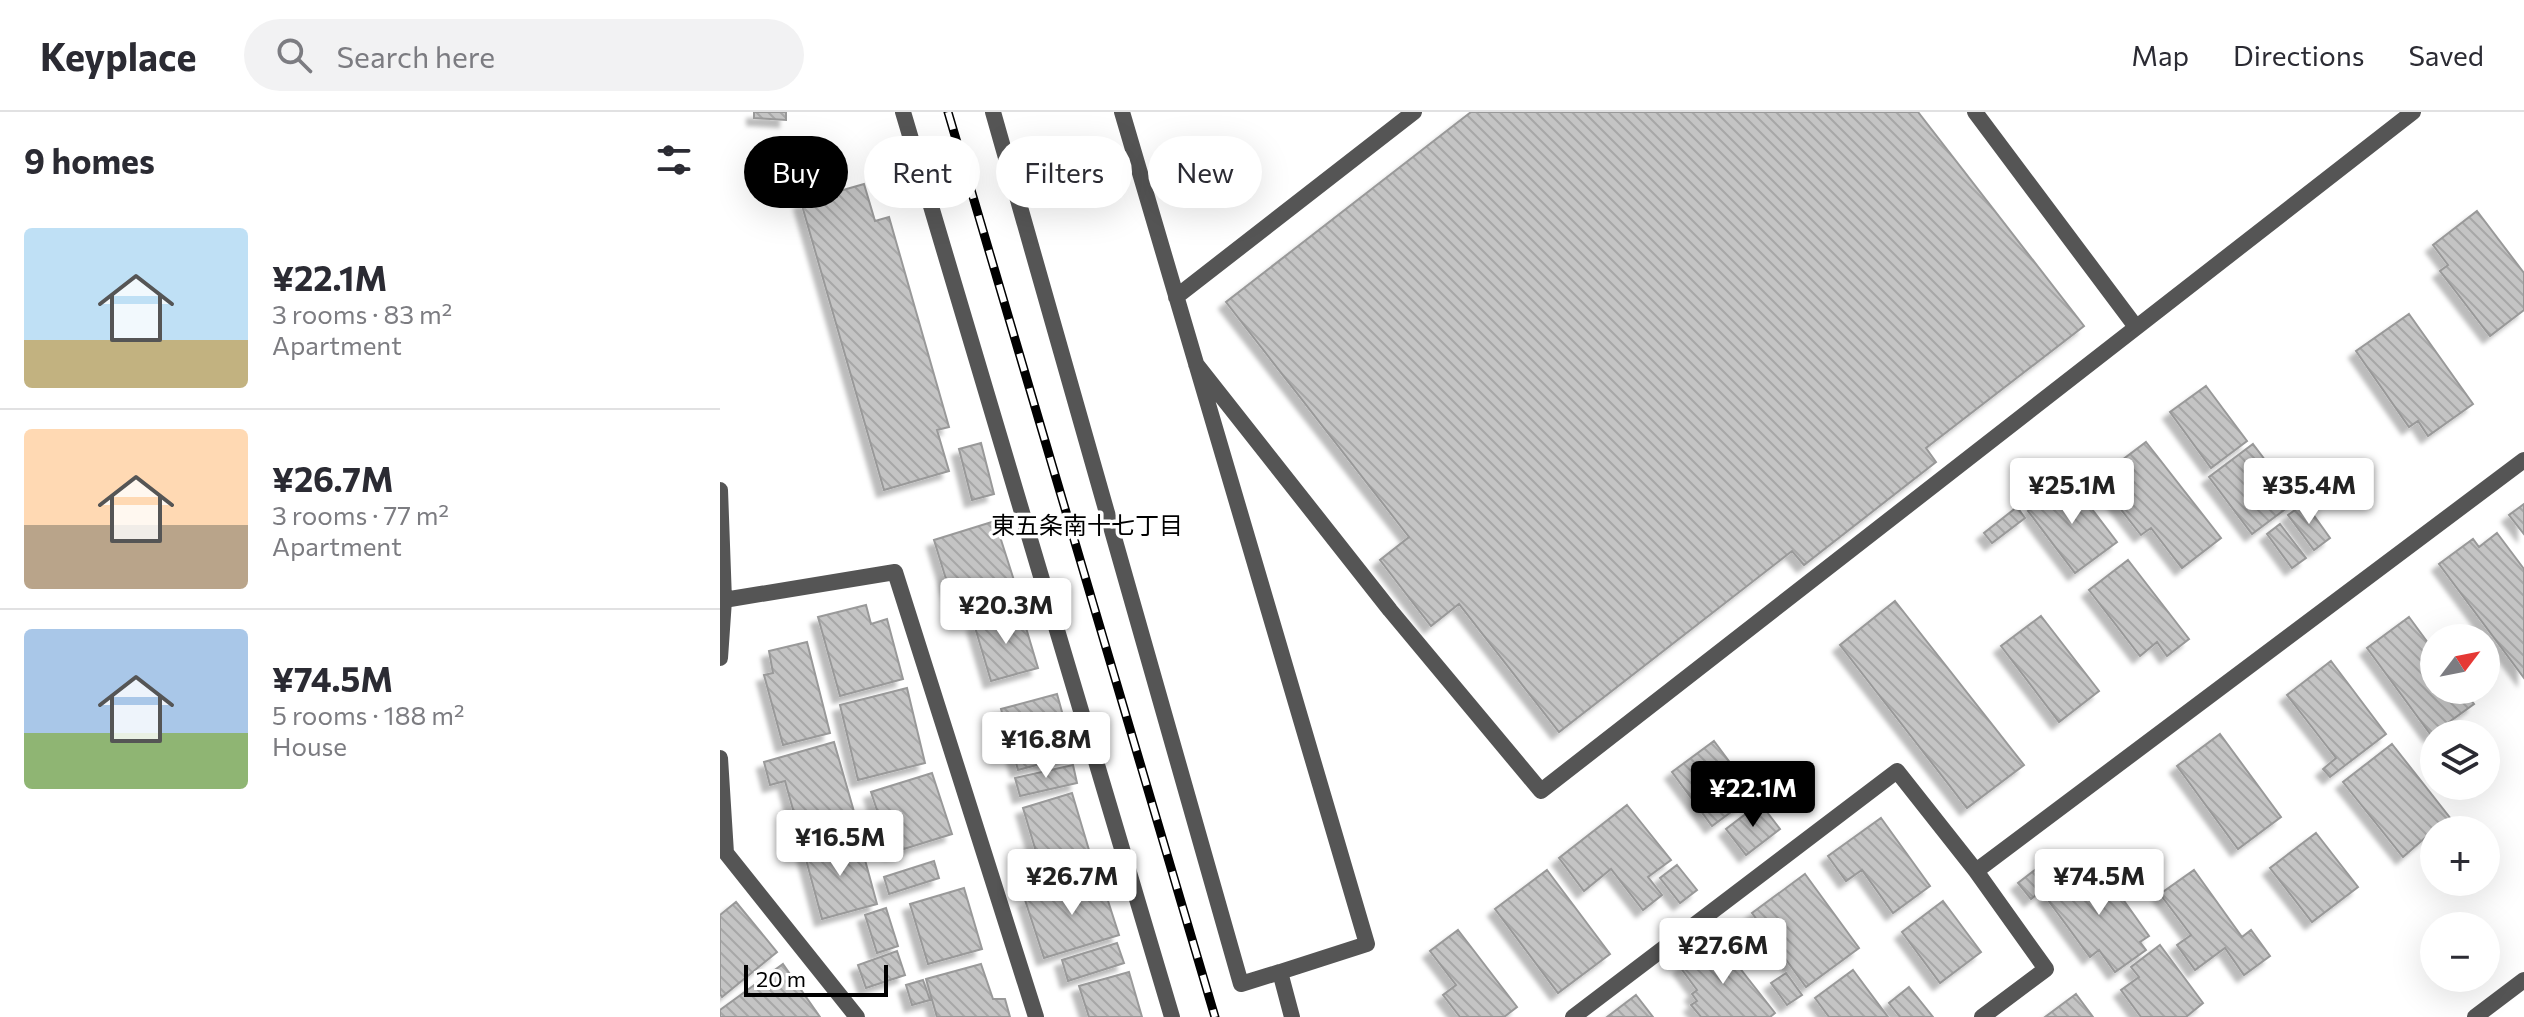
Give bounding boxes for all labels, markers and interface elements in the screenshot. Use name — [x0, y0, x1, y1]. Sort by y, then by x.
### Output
search box — [244, 19, 804, 91]
text: Keyplace — [40, 32, 196, 79]
icon: search — [272, 33, 316, 77]
text: Search here — [336, 37, 495, 74]
text: Map — [2131, 38, 2189, 72]
text: Directions — [2233, 38, 2364, 72]
text: Saved — [2408, 38, 2484, 72]
chip: Buy — [744, 136, 848, 208]
chip: Rent — [864, 136, 980, 208]
chip: Filters — [996, 136, 1132, 208]
chip: New — [1148, 136, 1262, 208]
icon: filters — [652, 138, 696, 182]
text: 9 homes — [24, 139, 155, 181]
text: ¥22.1M — [272, 256, 387, 298]
icon: home — [88, 260, 184, 356]
text: 3 rooms · 83 m² — [272, 298, 452, 329]
text: Apartment — [272, 329, 402, 360]
text: ¥26.7M — [272, 457, 394, 499]
pin: ¥25.1M — [2007, 458, 2137, 526]
pin: ¥35.4M — [2244, 458, 2374, 526]
icon: home — [88, 461, 184, 557]
text: ¥25.1M — [2028, 468, 2116, 499]
text: ¥35.4M — [2262, 468, 2356, 499]
text: 3 rooms · 77 m² — [272, 499, 449, 530]
district label: 東五条南十七丁目 — [991, 510, 1183, 539]
text: Apartment — [272, 530, 402, 561]
pin: ¥20.3M — [941, 578, 1071, 646]
text: ¥20.3M — [958, 588, 1054, 619]
north arrow — [2420, 624, 2500, 704]
map controls — [2420, 624, 2500, 992]
text: ¥74.5M — [272, 657, 393, 699]
icon: home — [88, 661, 184, 757]
text: 5 rooms · 188 m² — [272, 699, 464, 730]
pin: ¥16.8M — [981, 712, 1111, 780]
button: layers — [2420, 720, 2500, 800]
text: ¥16.8M — [1000, 722, 1092, 753]
text: House — [272, 730, 347, 761]
pin: ¥22.1M — [1688, 761, 1818, 829]
text: ¥22.1M — [1709, 771, 1797, 802]
pin: ¥16.5M — [775, 810, 905, 878]
button: + — [2420, 816, 2500, 896]
text: ¥16.5M — [794, 820, 886, 851]
pin: ¥26.7M — [1007, 849, 1137, 917]
pin: ¥74.5M — [2034, 849, 2164, 917]
text: ¥26.7M — [1025, 859, 1119, 890]
text: ¥74.5M — [2053, 859, 2145, 890]
button: − — [2420, 912, 2500, 992]
pin: ¥27.6M — [1658, 918, 1788, 986]
text: ¥27.6M — [1677, 928, 1769, 959]
scale bar — [744, 961, 888, 997]
text: 20 m — [756, 965, 806, 992]

